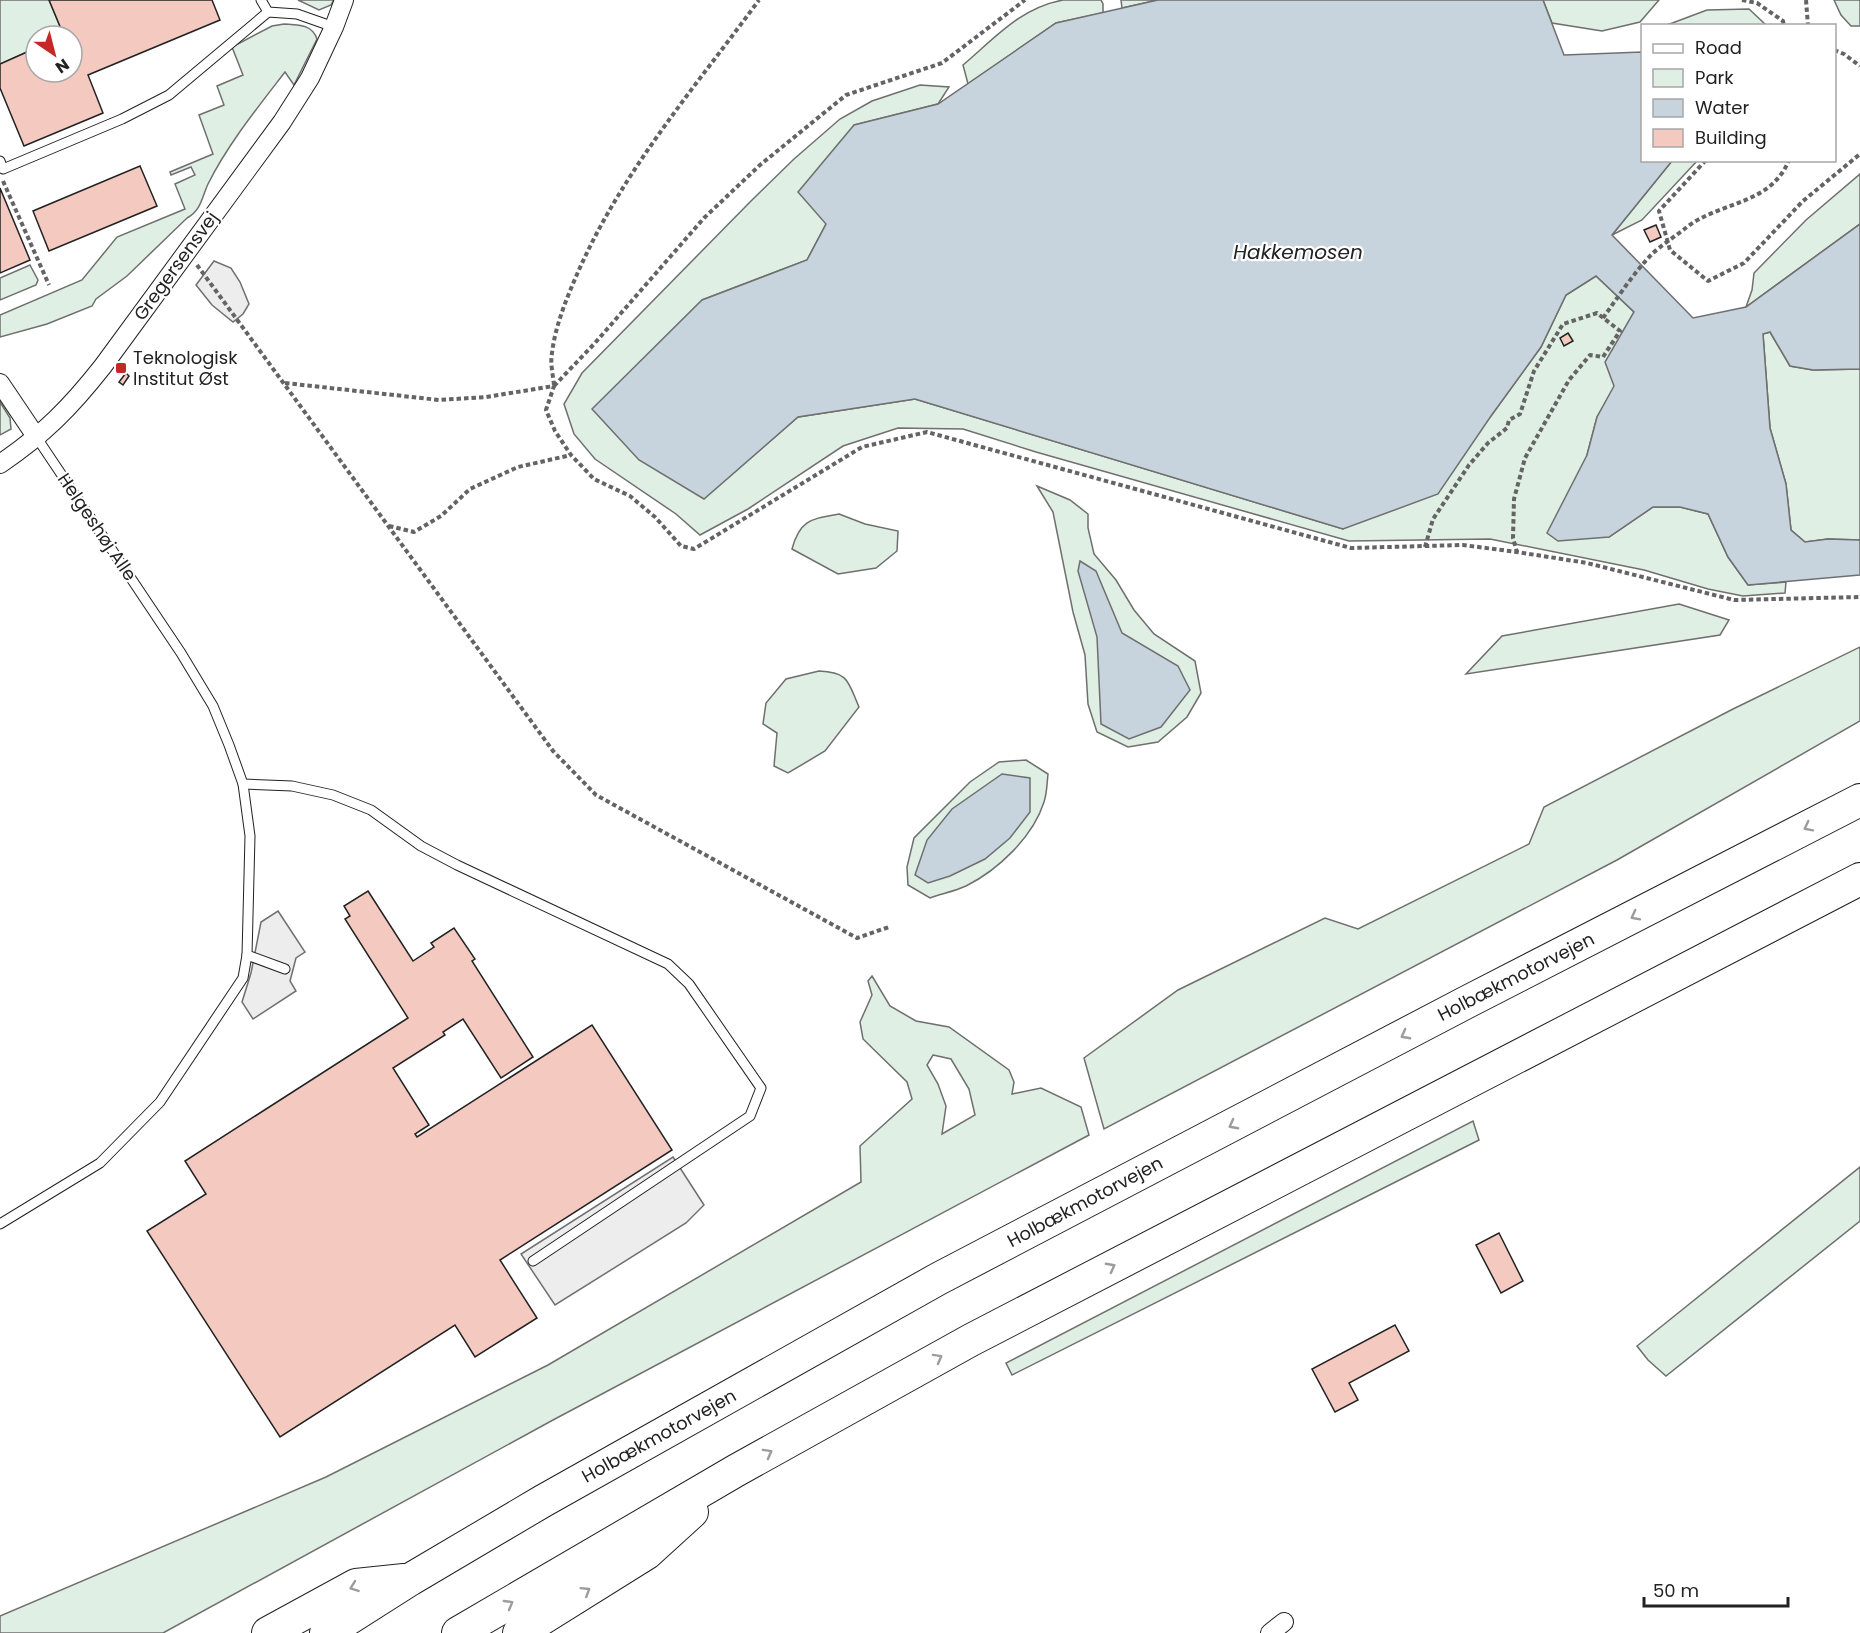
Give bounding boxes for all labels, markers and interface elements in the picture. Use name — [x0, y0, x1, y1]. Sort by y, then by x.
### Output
north arrow — [24, 24, 84, 84]
legend — [1641, 24, 1836, 162]
text: Road — [1695, 35, 1742, 60]
text: N — [51, 53, 74, 79]
text: Park — [1695, 65, 1734, 90]
text: Water — [1695, 95, 1749, 120]
text: Building — [1695, 125, 1767, 150]
street label: Gregersensvej — [128, 206, 224, 325]
water label: Hakkemosen — [1233, 238, 1363, 266]
place label: Teknologisk Institut Øst — [133, 345, 238, 391]
marker: Teknologisk Institut Øst — [114, 361, 128, 375]
street label: Helgeshøj Alle — [52, 468, 143, 586]
one-way arrow — [1804, 820, 1814, 831]
one-way arrow — [1630, 909, 1641, 920]
street label: Holbækmotorvejen — [1433, 926, 1598, 1027]
one-way arrow — [1401, 1027, 1412, 1039]
one-way arrow — [1228, 1118, 1239, 1129]
street label: Holbækmotorvejen — [1003, 1150, 1167, 1253]
one-way arrow — [1104, 1263, 1115, 1274]
one-way arrow — [932, 1354, 943, 1365]
street label: Holbækmotorvejen — [577, 1383, 740, 1488]
one-way arrow — [762, 1449, 772, 1460]
scale bar — [1644, 1570, 1788, 1608]
text: 50 m — [1653, 1578, 1699, 1603]
one-way arrow — [349, 1580, 360, 1593]
one-way arrow — [579, 1587, 590, 1598]
one-way arrow — [503, 1599, 513, 1611]

